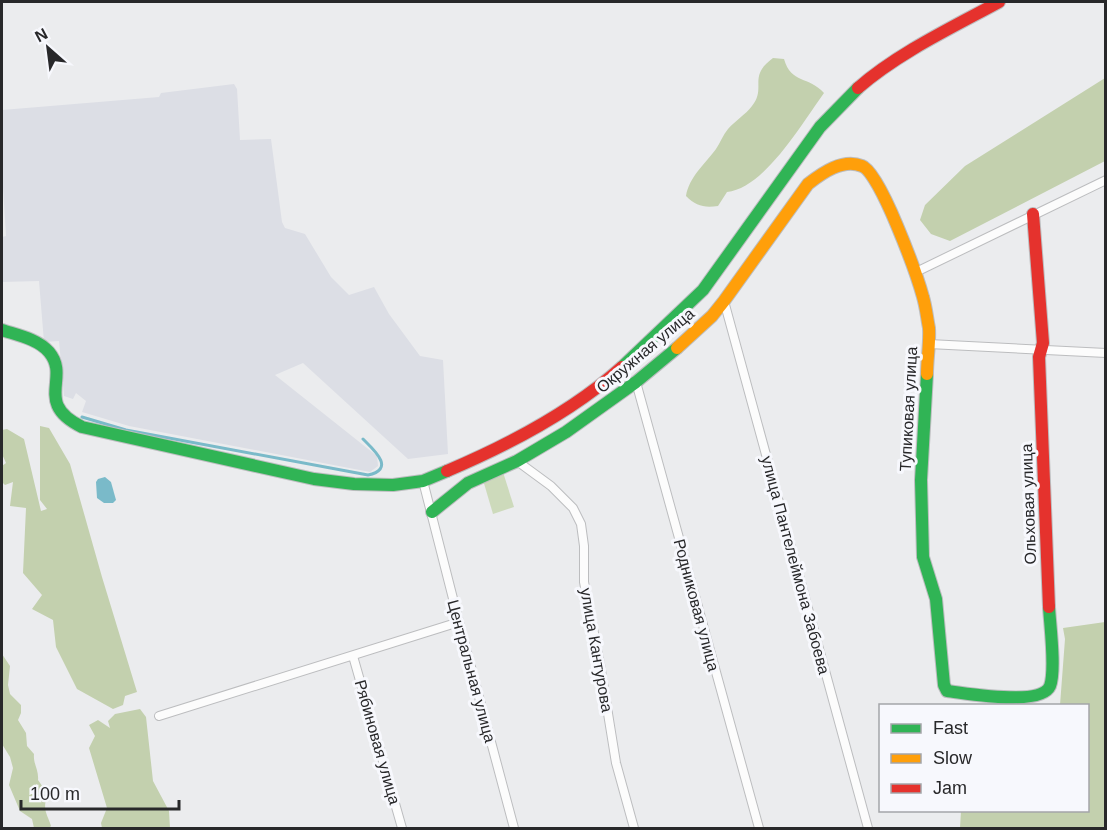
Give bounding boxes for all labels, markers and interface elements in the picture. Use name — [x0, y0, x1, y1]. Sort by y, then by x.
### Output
north arrow — [18, 18, 78, 78]
text: N — [32, 25, 50, 45]
street label: Окружная улица — [593, 305, 698, 396]
street label: Тупиковая улица — [897, 346, 920, 472]
street label: Ольховая улица — [1018, 443, 1039, 565]
street label: улица Пантелеймона Забоева — [758, 454, 833, 676]
street label: Родниковая улица — [671, 537, 722, 673]
street label: улица Кантурова — [577, 587, 616, 714]
street label: Центральная улица — [444, 598, 499, 745]
street label: Рябиновая улица — [352, 678, 403, 807]
legend — [879, 704, 1089, 812]
text: Fast — [933, 718, 968, 738]
text: Slow — [933, 748, 973, 768]
scale bar — [21, 773, 178, 811]
text: Jam — [933, 778, 967, 798]
text: 100 m — [30, 784, 80, 804]

